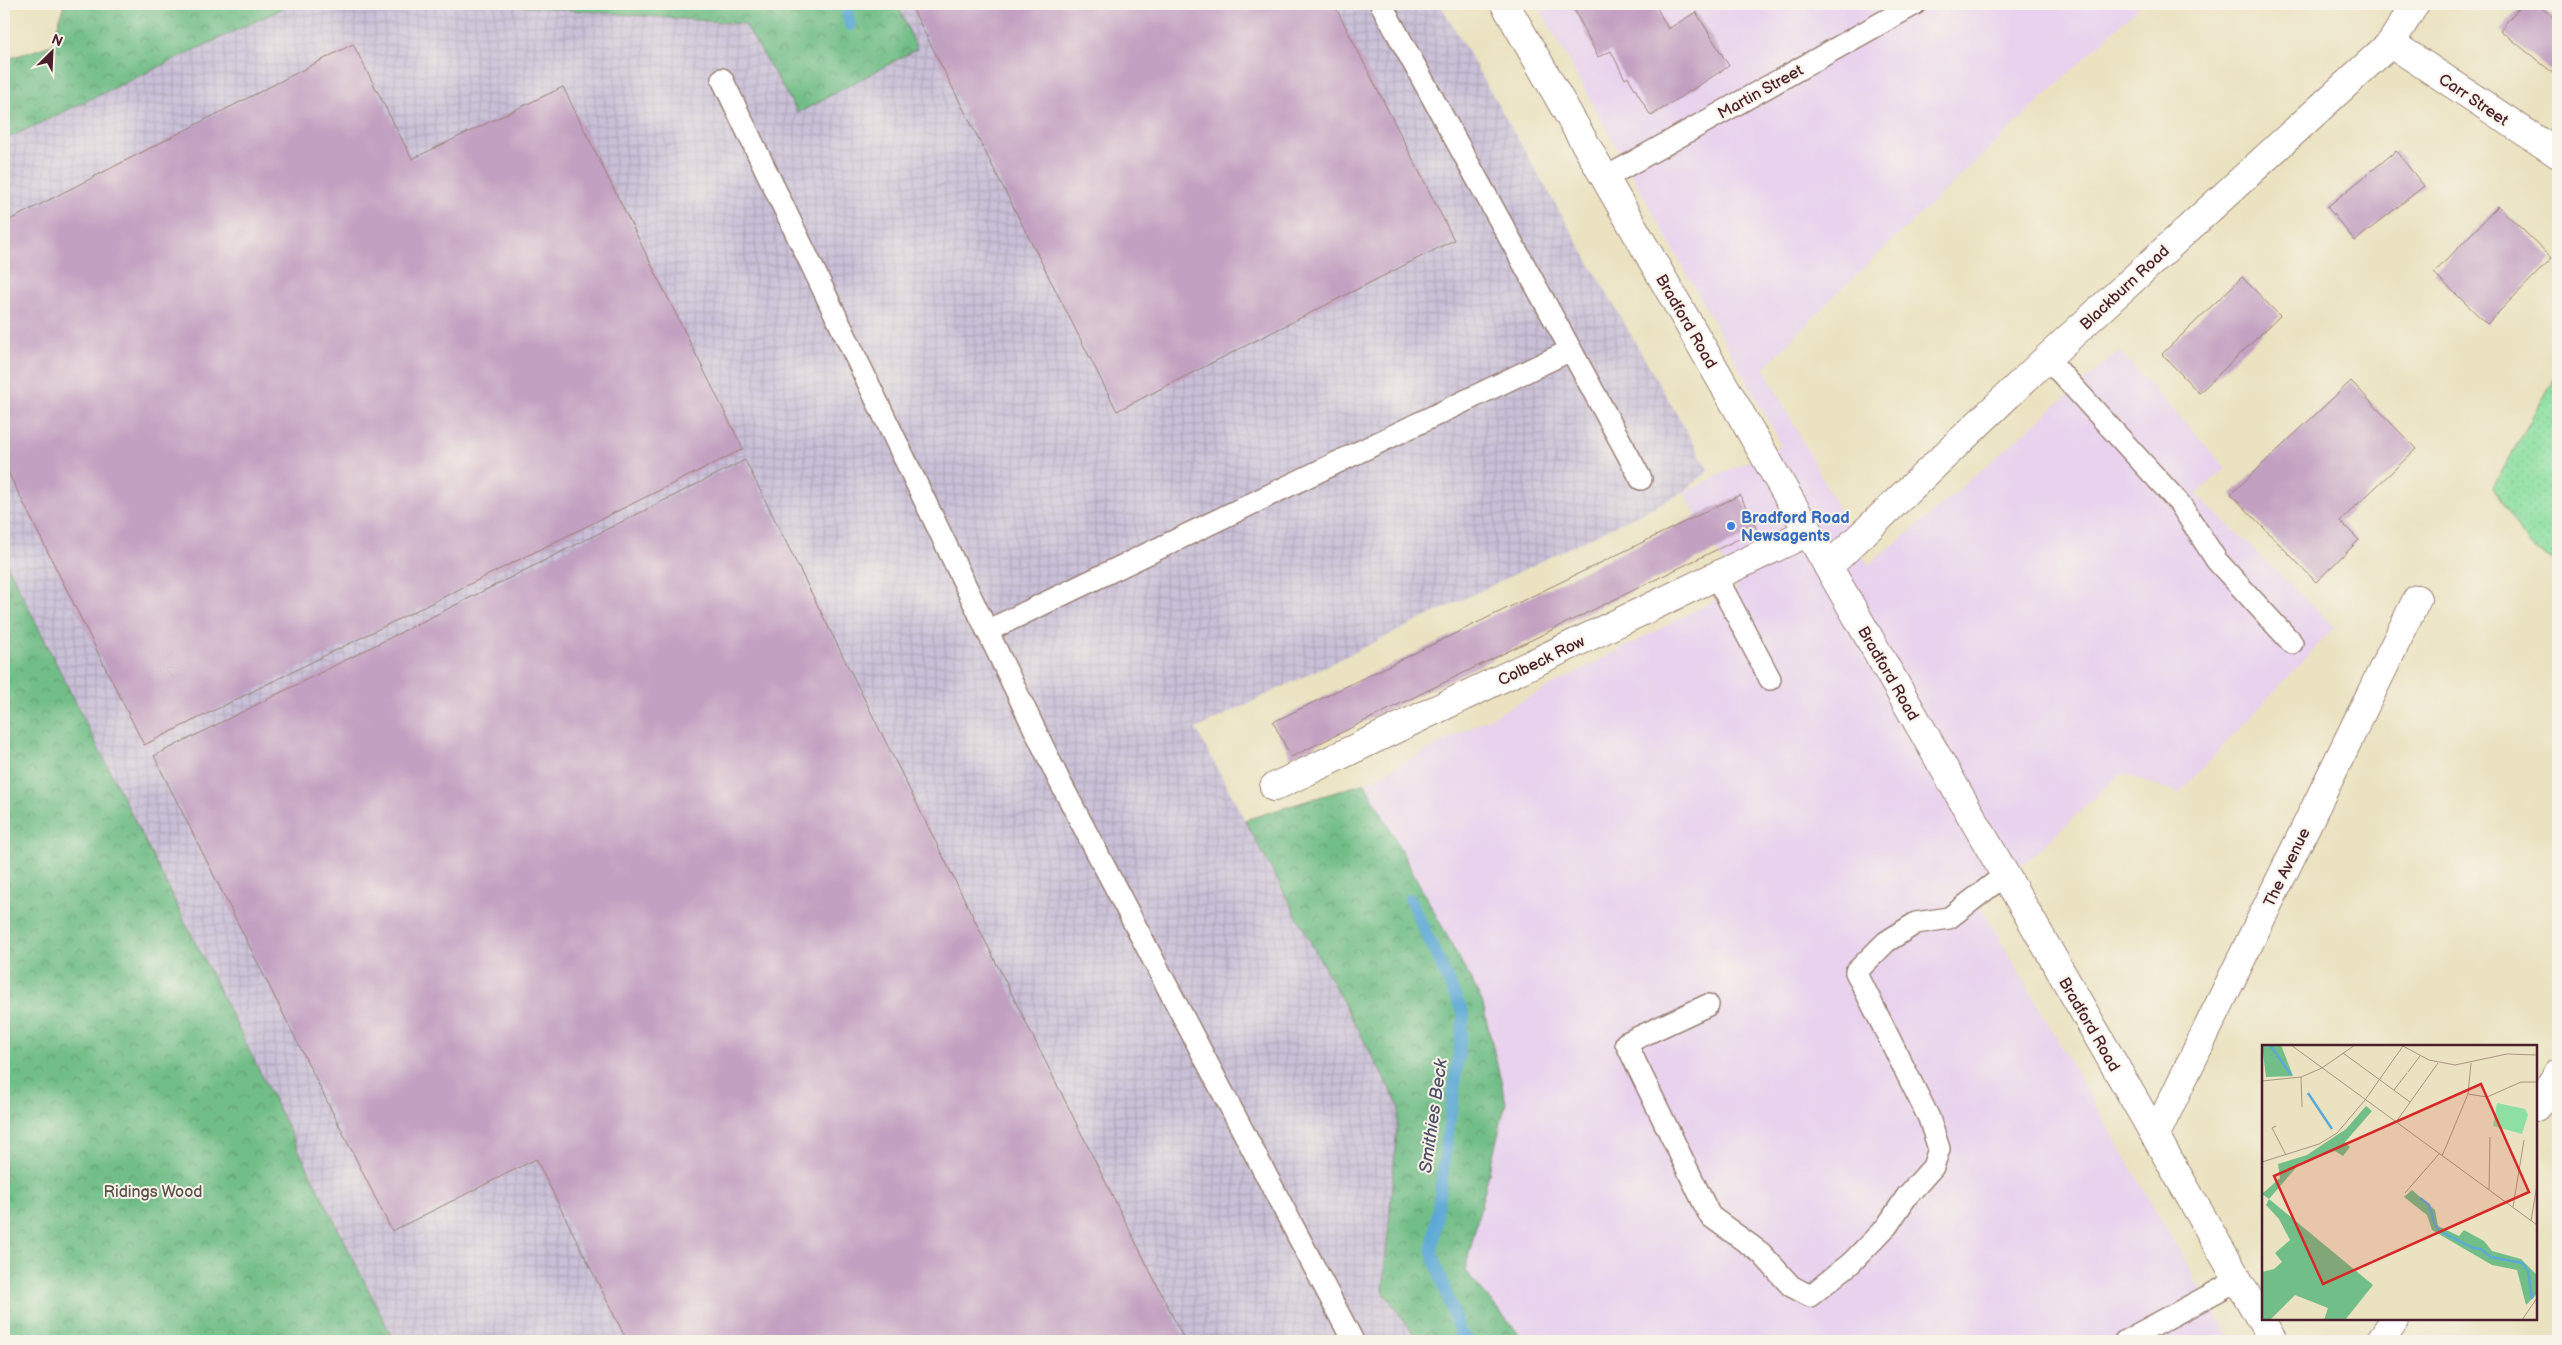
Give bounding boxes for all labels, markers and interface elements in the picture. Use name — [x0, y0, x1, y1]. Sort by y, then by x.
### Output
north arrow — [28, 28, 78, 78]
text: N — [49, 31, 65, 50]
street label: Martin Street — [1715, 61, 1807, 124]
street label: Carr Street — [2435, 70, 2512, 131]
street label: Blackburn Road — [2076, 242, 2174, 334]
street label: Bradford Road — [1651, 271, 1720, 372]
place label: Bradford Road Newsagents — [1741, 509, 1850, 546]
marker: Bradford Road Newsagents — [1725, 520, 1737, 532]
street label: Bradford Road — [1853, 623, 1922, 724]
street label: Colbeck Row — [1495, 632, 1588, 691]
street label: The Avenue — [2260, 825, 2315, 910]
street label: Bradford Road — [2054, 974, 2123, 1075]
inset map — [2262, 1045, 2537, 1320]
water label: Smithies Beck — [1415, 1056, 1452, 1175]
park label: Ridings Wood — [104, 1183, 202, 1202]

